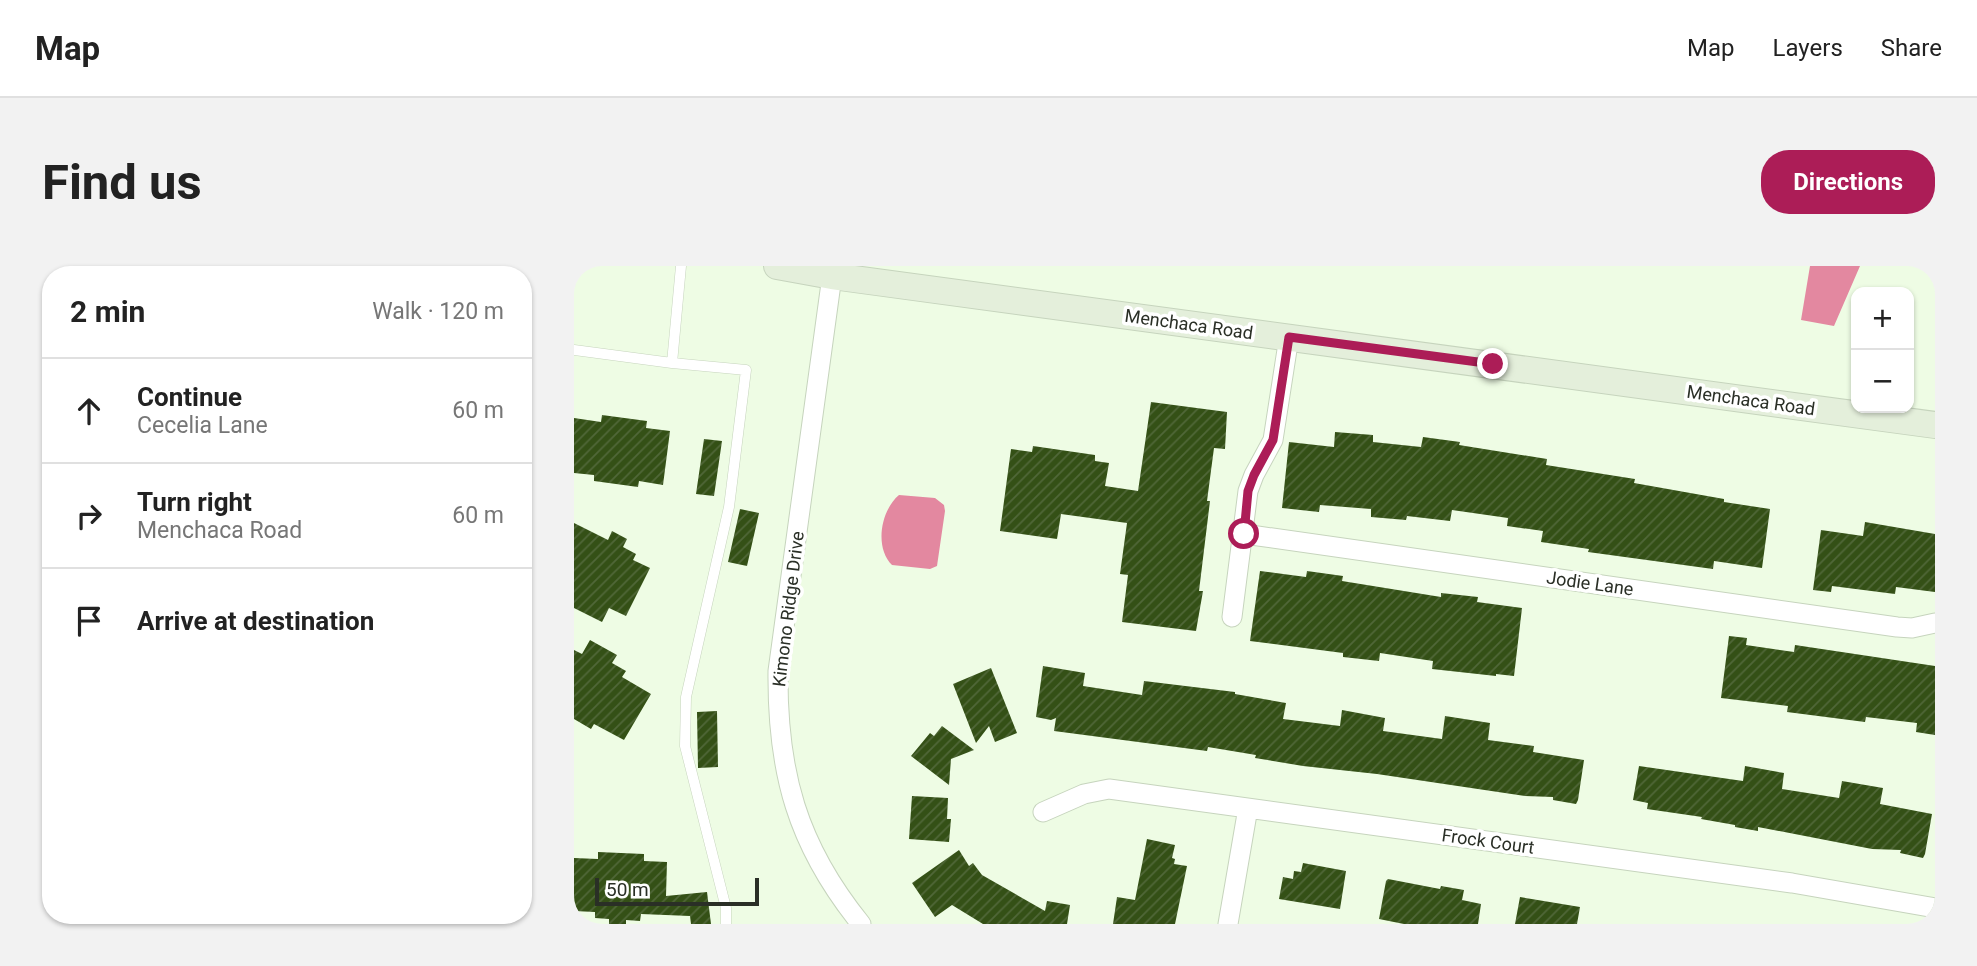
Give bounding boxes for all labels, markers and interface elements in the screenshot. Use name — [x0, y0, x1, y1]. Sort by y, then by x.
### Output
text: Map — [35, 29, 100, 68]
text: Map — [1687, 34, 1735, 62]
text: Layers — [1773, 34, 1843, 62]
text: Share — [1881, 34, 1942, 62]
button: Directions — [1761, 150, 1935, 214]
text: Find us — [42, 154, 202, 211]
map controls — [1851, 287, 1914, 413]
button: + — [1851, 287, 1914, 350]
text: 2 min — [70, 294, 145, 329]
text: Walk · 120 m — [372, 298, 504, 325]
street label: Menchaca Road — [1124, 305, 1254, 343]
route end — [1477, 348, 1508, 379]
button: − — [1851, 350, 1914, 413]
street label: Menchaca Road — [1686, 381, 1816, 419]
text: Continue — [137, 382, 242, 412]
icon: ahead — [70, 392, 108, 430]
text: 60 m — [452, 397, 504, 424]
text: Cecelia Lane — [137, 412, 268, 439]
text: Turn right — [137, 487, 252, 517]
icon: right — [70, 497, 108, 535]
text: 60 m — [452, 502, 504, 529]
text: Menchaca Road — [137, 517, 302, 544]
route start — [1228, 518, 1259, 549]
street label: Kimono Ridge Drive — [768, 530, 808, 688]
street label: Jodie Lane — [1545, 566, 1635, 600]
icon: arrive — [70, 602, 108, 640]
text: Arrive at destination — [137, 606, 374, 636]
street label: Frock Court — [1440, 824, 1536, 858]
scale bar — [595, 875, 760, 907]
text: 50 m — [606, 878, 649, 901]

